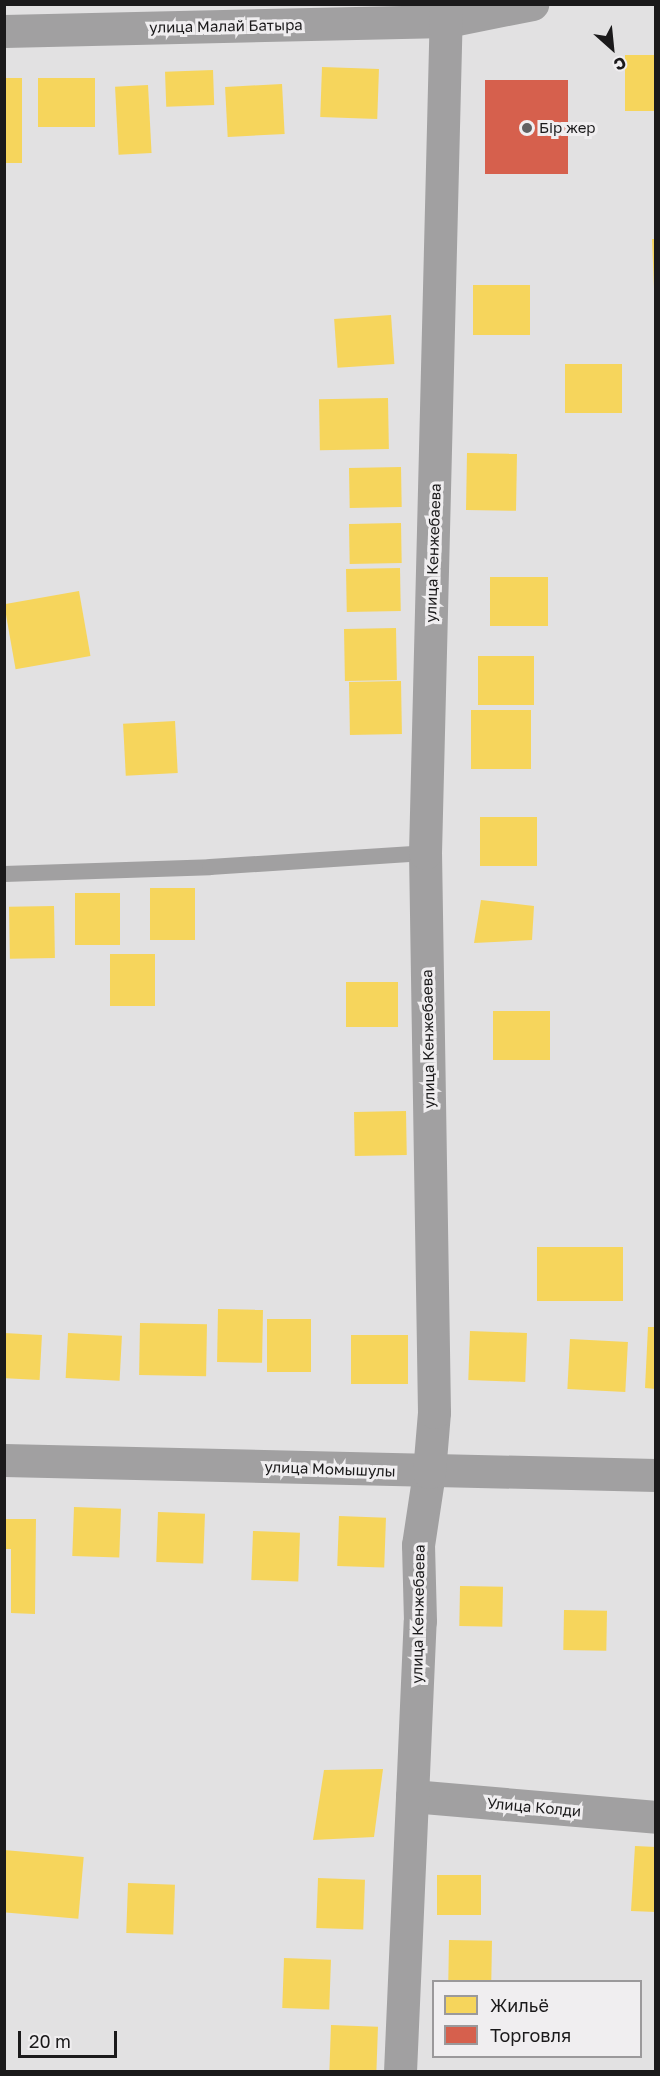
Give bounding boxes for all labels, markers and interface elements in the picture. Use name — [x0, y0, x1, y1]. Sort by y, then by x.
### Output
street label: улица Малай Батыра — [149, 16, 303, 36]
north arrow — [582, 18, 642, 78]
text: С — [611, 53, 630, 76]
place label: Бір жер — [539, 119, 596, 137]
marker: Бір жер — [520, 121, 534, 135]
street label: улица Кенжебаева — [422, 483, 444, 623]
street label: улица Кенжебаева — [418, 969, 438, 1109]
street label: улица Момышулы — [264, 1458, 396, 1480]
street label: улица Кенжебаева — [408, 1544, 428, 1684]
street label: Улица Колди — [486, 1794, 582, 1820]
legend — [432, 1980, 642, 2058]
text: Жильё — [490, 1994, 549, 2016]
scale bar — [21, 2019, 120, 2057]
text: Торговля — [490, 2024, 571, 2046]
text: 20 m — [29, 2030, 71, 2052]

